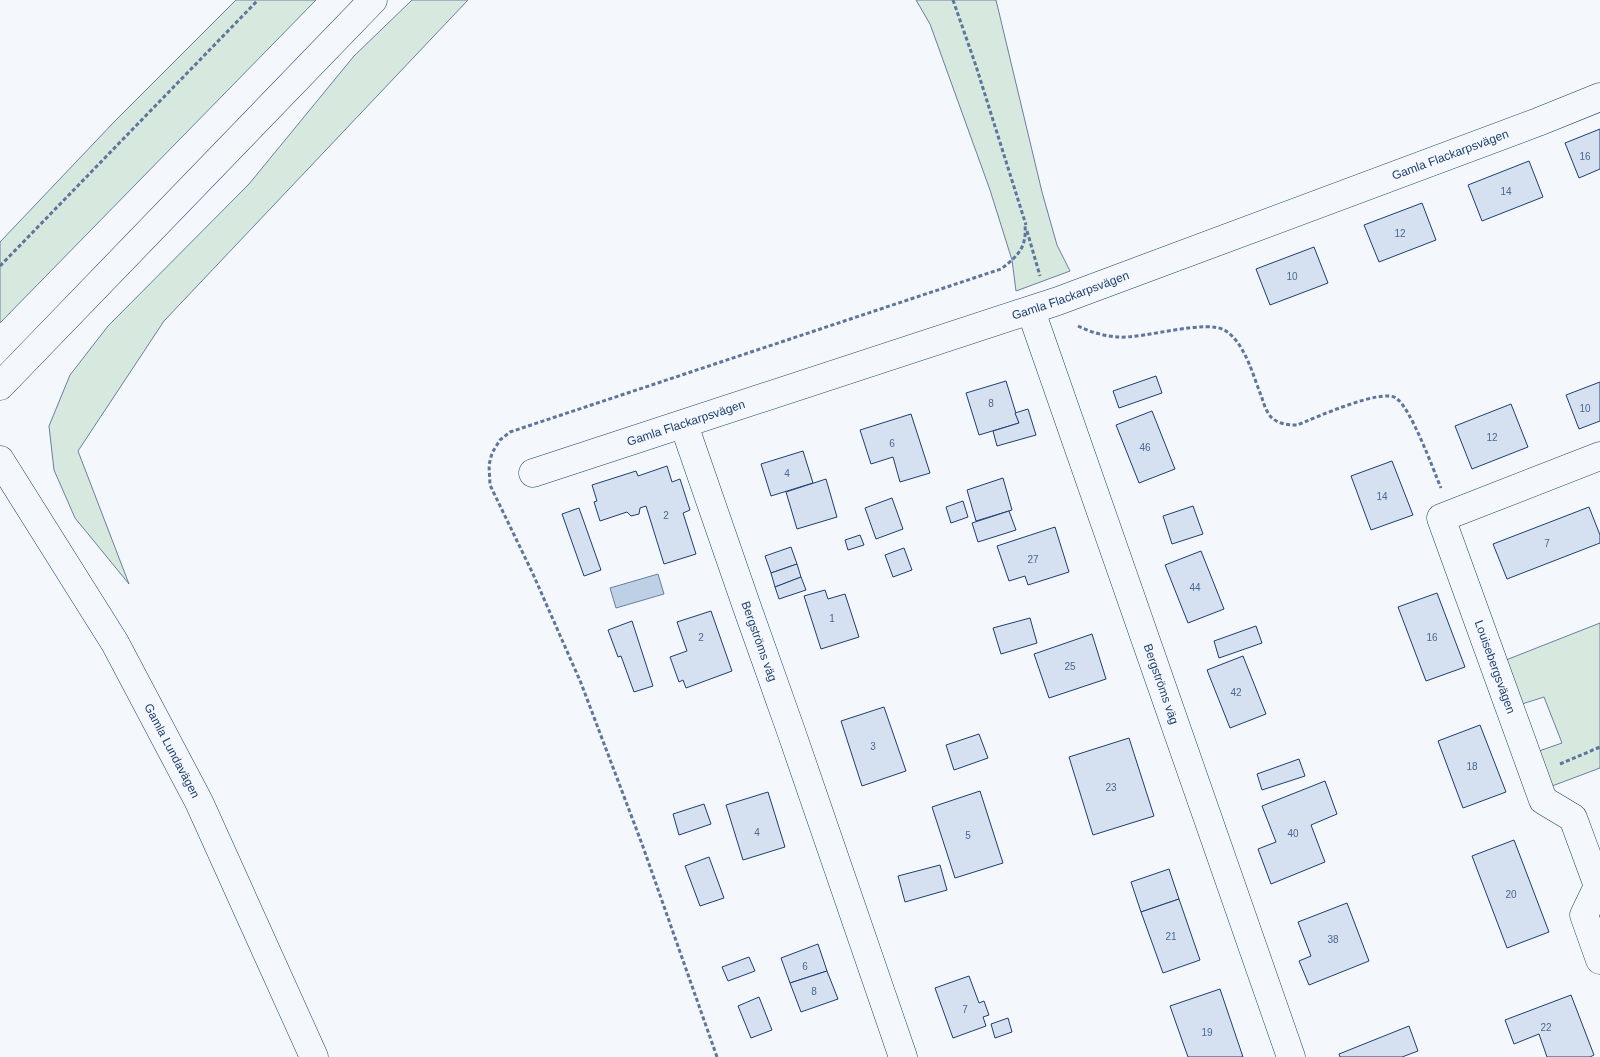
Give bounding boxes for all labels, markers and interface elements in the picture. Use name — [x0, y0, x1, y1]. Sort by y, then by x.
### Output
street label: Gamla Flackarpsvägen — [1390, 127, 1510, 183]
house number: 16 — [1579, 151, 1591, 162]
house number: 14 — [1500, 186, 1512, 197]
house number: 12 — [1394, 228, 1406, 239]
street label: Gamla Flackarpsvägen — [1010, 268, 1131, 323]
house number: 10 — [1286, 271, 1298, 282]
street label: Gamla Flackarpsvägen — [625, 397, 747, 449]
house number: 8 — [988, 398, 994, 409]
house number: 10 — [1579, 403, 1591, 414]
house number: 12 — [1486, 432, 1498, 443]
house number: 6 — [889, 438, 895, 449]
house number: 46 — [1139, 442, 1151, 453]
house number: 4 — [784, 468, 790, 479]
house number: 14 — [1376, 491, 1388, 502]
house number: 2 — [663, 510, 669, 521]
house number: 7 — [1544, 538, 1550, 549]
house number: 27 — [1027, 554, 1039, 565]
house number: 44 — [1189, 582, 1201, 593]
street label: Bergströms väg — [738, 599, 780, 683]
house number: 1 — [829, 613, 835, 624]
street label: Louisebergsvägen — [1472, 618, 1518, 715]
house number: 2 — [698, 632, 704, 643]
house number: 16 — [1426, 632, 1438, 643]
street label: Bergströms väg — [1141, 642, 1181, 726]
house number: 25 — [1064, 661, 1076, 672]
house number: 42 — [1230, 687, 1242, 698]
street label: Gamla Lundavägen — [141, 701, 203, 800]
house number: 3 — [870, 741, 876, 752]
house number: 18 — [1466, 761, 1478, 772]
house number: 23 — [1105, 782, 1117, 793]
house number: 4 — [754, 827, 760, 838]
house number: 40 — [1287, 828, 1299, 839]
house number: 5 — [965, 830, 971, 841]
house number: 20 — [1505, 889, 1517, 900]
house number: 21 — [1165, 931, 1177, 942]
house number: 38 — [1327, 934, 1339, 945]
house number: 6 — [802, 961, 808, 972]
house number: 8 — [811, 986, 817, 997]
house number: 7 — [962, 1004, 968, 1015]
house number: 22 — [1540, 1022, 1552, 1033]
house number: 19 — [1201, 1027, 1213, 1038]

